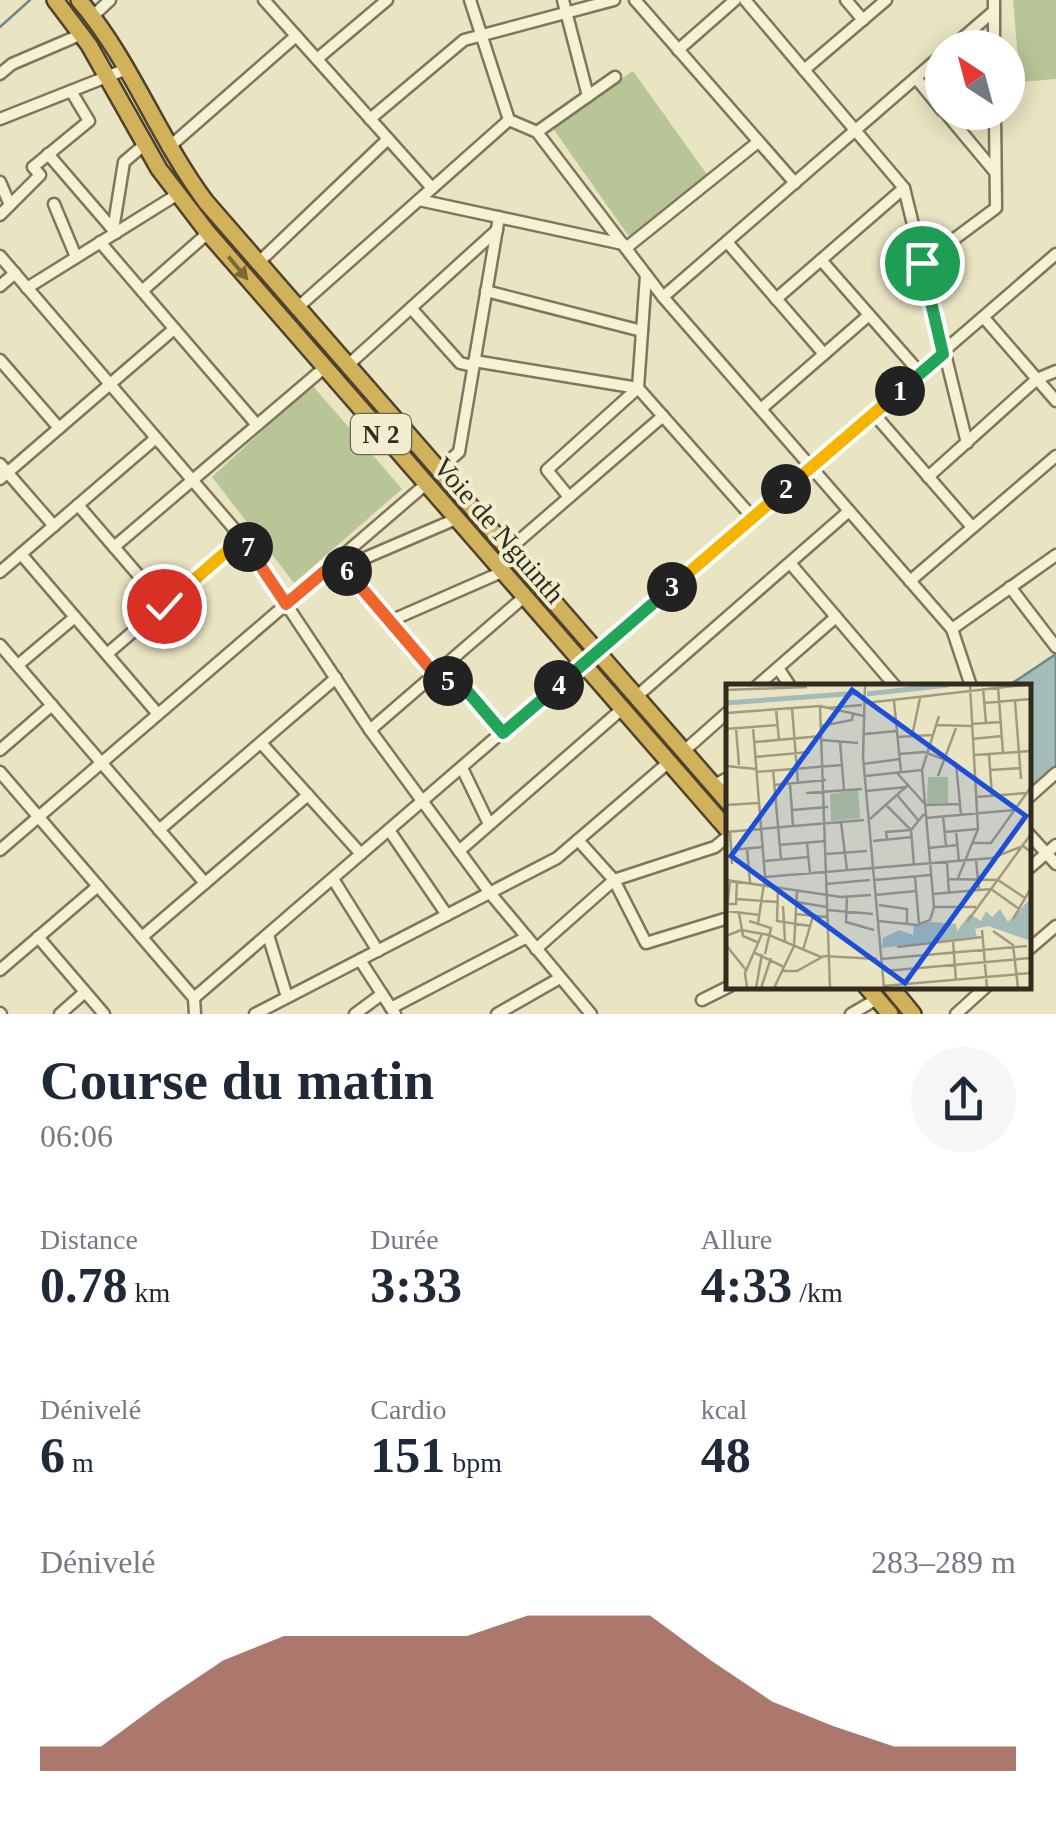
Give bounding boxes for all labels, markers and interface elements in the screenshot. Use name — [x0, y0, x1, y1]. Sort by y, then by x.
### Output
north arrow — [925, 30, 1025, 130]
map controls — [925, 30, 1025, 130]
pin — [880, 221, 965, 306]
icon: arrive — [895, 236, 950, 291]
one-way arrow — [227, 255, 249, 280]
pin: 1 — [875, 366, 925, 416]
text: 1 — [893, 375, 907, 406]
road number: N 2 — [351, 414, 411, 454]
street label: Voie de Nguinth — [427, 451, 571, 609]
pin: 2 — [761, 464, 811, 514]
text: 2 — [779, 473, 793, 504]
pin: 7 — [223, 522, 273, 572]
text: 7 — [241, 531, 255, 562]
pin: 6 — [322, 546, 372, 596]
text: 6 — [340, 555, 354, 586]
pin: 3 — [647, 562, 697, 612]
pin — [122, 564, 207, 649]
text: 3 — [665, 571, 679, 602]
icon: check — [137, 579, 192, 634]
pin: 5 — [423, 656, 473, 706]
pin: 4 — [534, 660, 584, 710]
text: 5 — [441, 665, 455, 696]
text: 4 — [552, 669, 566, 700]
inset map — [726, 684, 1031, 989]
button: share — [911, 1047, 1016, 1152]
text: Course du matin — [40, 1050, 434, 1111]
text: 06:06 — [40, 1118, 113, 1154]
text: Distance — [40, 1224, 138, 1255]
text: Durée — [370, 1224, 439, 1255]
text: Allure — [701, 1224, 772, 1255]
text: 0.78 — [40, 1257, 128, 1313]
text: 3:33 — [370, 1257, 462, 1313]
text: 4:33 — [701, 1257, 792, 1313]
text: km — [128, 1277, 170, 1308]
text: /km — [792, 1277, 843, 1308]
text: Dénivelé — [40, 1394, 141, 1425]
text: Cardio — [370, 1394, 447, 1425]
text: kcal — [701, 1394, 747, 1425]
text: 6 — [40, 1427, 65, 1483]
text: 151 — [370, 1427, 445, 1483]
text: 48 — [701, 1427, 751, 1483]
text: m — [65, 1447, 94, 1478]
text: bpm — [445, 1447, 502, 1478]
text: Dénivelé — [40, 1544, 156, 1580]
text: 283–289 m — [871, 1544, 1016, 1580]

